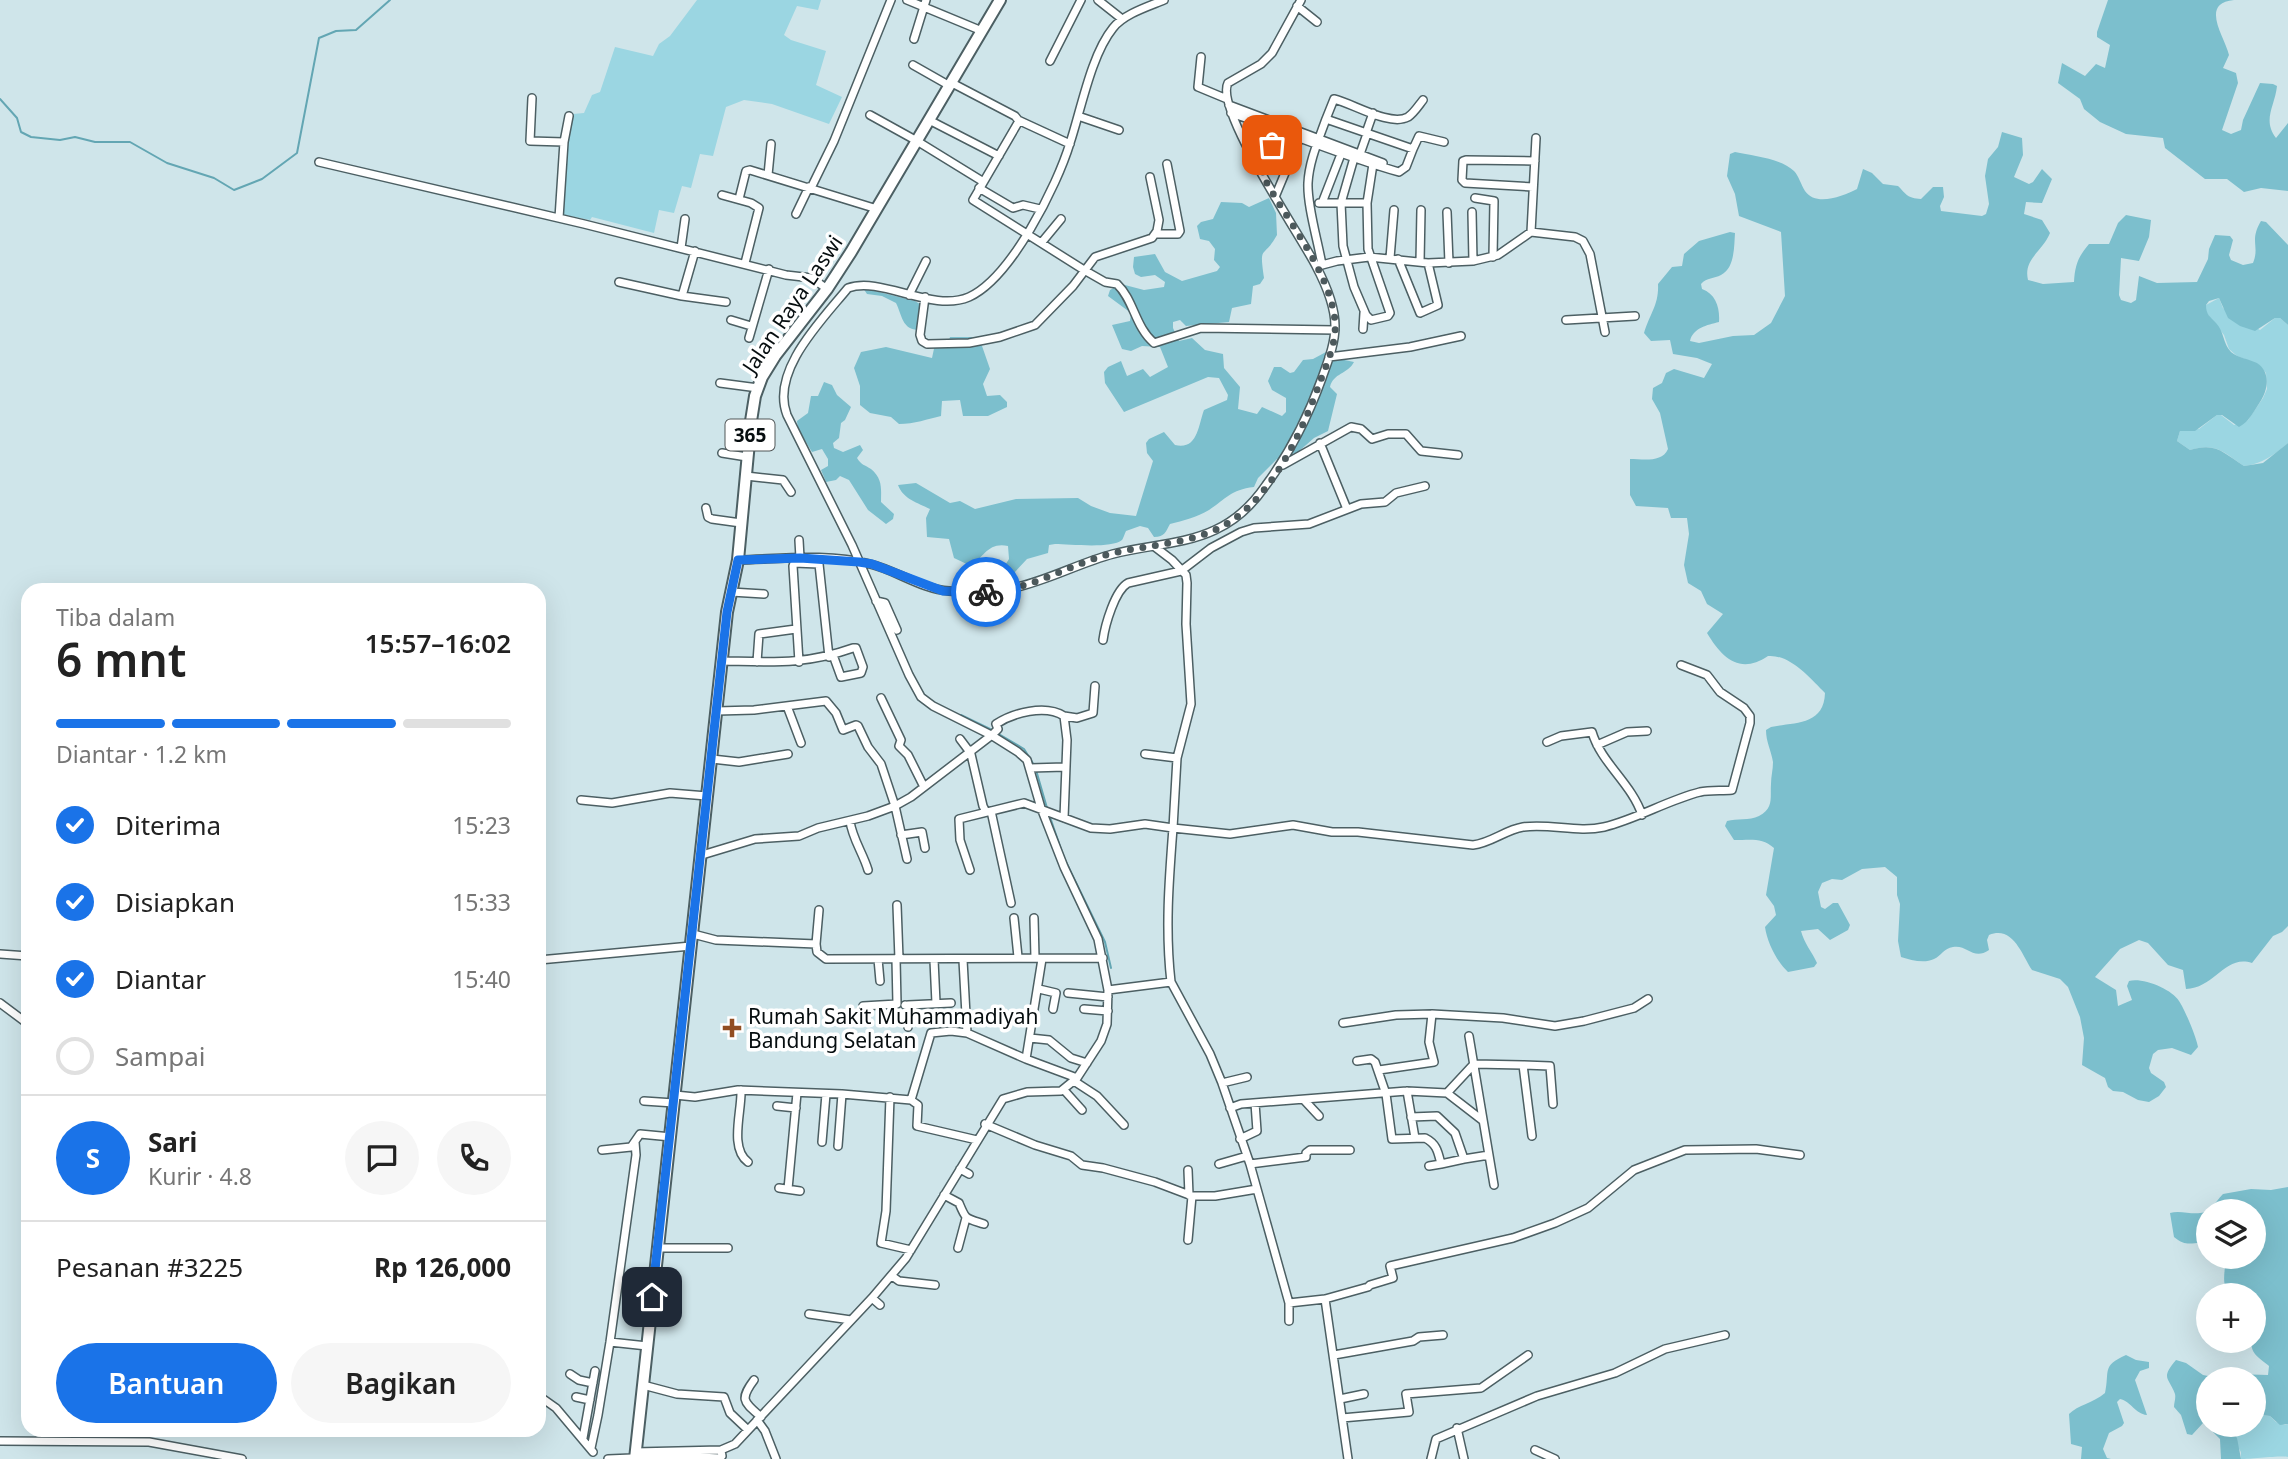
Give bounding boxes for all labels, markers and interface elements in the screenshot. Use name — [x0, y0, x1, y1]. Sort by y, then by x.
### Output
pin — [1242, 115, 1302, 175]
icon: bag — [1253, 126, 1291, 164]
street label: Jalan Raya Laswi — [734, 230, 849, 380]
road number: 365 — [726, 420, 774, 450]
courier — [951, 557, 1021, 627]
icon: bike — [967, 573, 1005, 611]
text: Tiba dalam — [56, 601, 175, 633]
text: 15:57–16:02 — [365, 625, 511, 661]
text: 6 mnt — [56, 628, 186, 690]
text: Diantar · 1.2 km — [56, 738, 227, 770]
icon: check — [56, 806, 94, 844]
text: Diterima — [115, 807, 221, 843]
text: 15:23 — [452, 809, 511, 841]
icon: check — [56, 883, 94, 921]
text: Disiapkan — [115, 884, 235, 920]
text: 15:33 — [452, 886, 511, 918]
icon: check — [56, 960, 94, 998]
text: Diantar — [115, 961, 206, 997]
text: 15:40 — [452, 963, 511, 995]
place label: Rumah Sakit Muhammadiyah Bandung Selatan — [748, 1002, 1039, 1054]
marker: Rumah Sakit Muhammadiyah Bandung Selatan — [722, 1018, 742, 1038]
text: Sampai — [115, 1038, 205, 1074]
button: chat — [345, 1121, 419, 1195]
button: phone — [437, 1121, 511, 1195]
text: Sari — [148, 1124, 197, 1160]
text: S — [86, 1140, 100, 1176]
text: Kurir · 4.8 — [148, 1160, 252, 1192]
map controls — [2196, 1199, 2266, 1437]
button: layers — [2196, 1199, 2266, 1269]
text: Pesanan #3225 — [56, 1249, 243, 1285]
text: Rp 126,000 — [374, 1249, 511, 1285]
pin — [622, 1267, 682, 1327]
icon: home — [633, 1278, 671, 1316]
button: + — [2196, 1283, 2266, 1353]
button: Bantuan — [56, 1343, 277, 1423]
button: Bagikan — [291, 1343, 511, 1423]
button: − — [2196, 1367, 2266, 1437]

